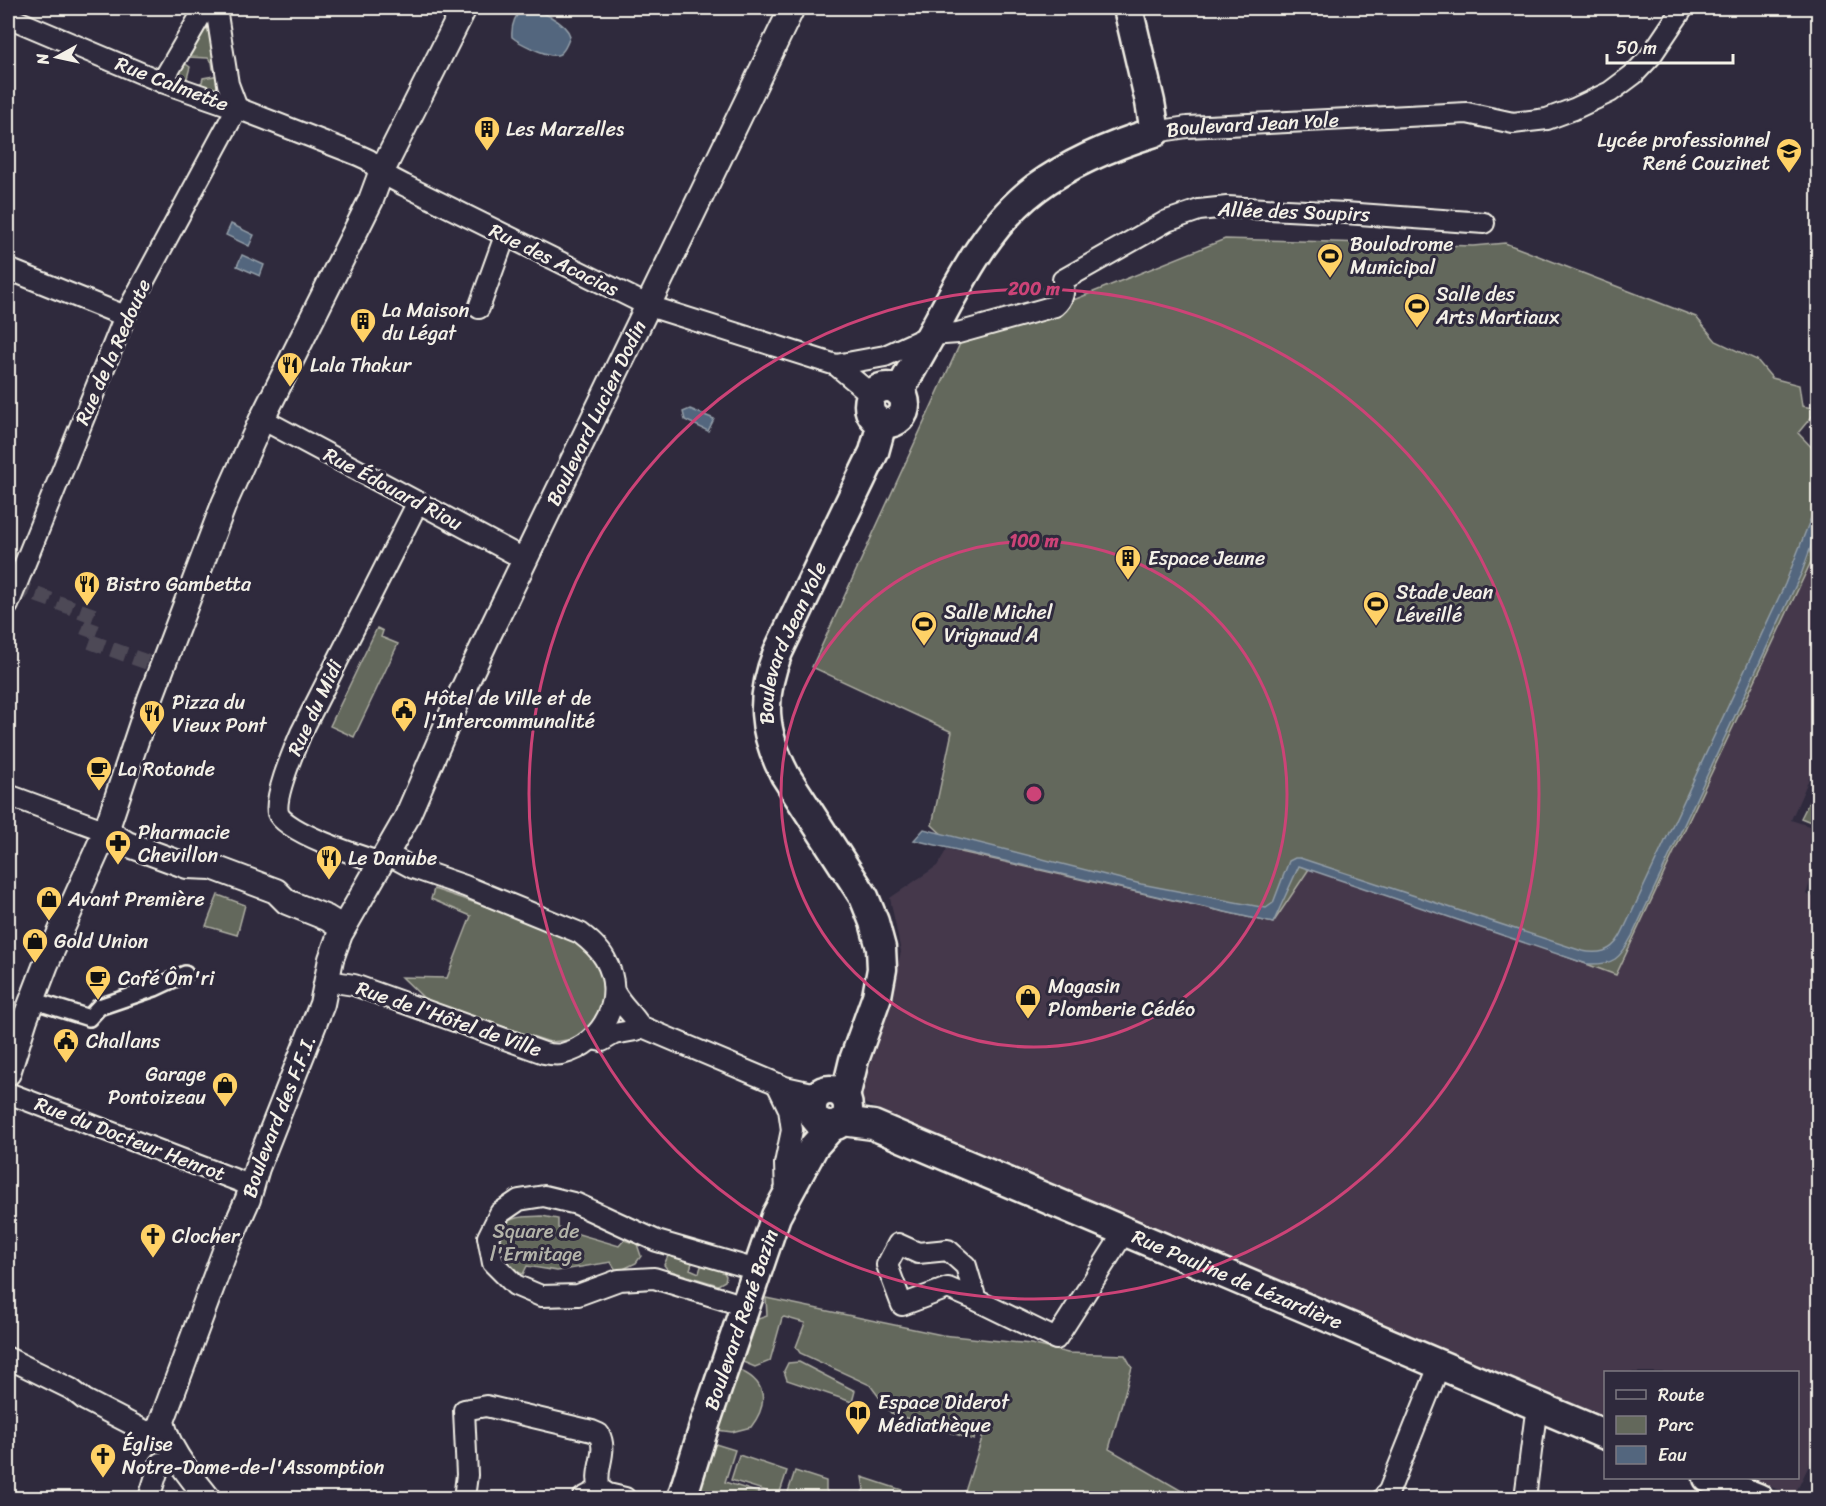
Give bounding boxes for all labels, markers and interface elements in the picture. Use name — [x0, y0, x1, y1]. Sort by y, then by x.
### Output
north arrow — [27, 27, 87, 87]
scale bar — [1607, 27, 1733, 65]
text: 50 m — [1616, 32, 1657, 64]
street label: Rue Calmette — [110, 46, 234, 122]
text: N — [27, 51, 58, 68]
street label: Boulevard Jean Yole — [1164, 102, 1340, 148]
place label: Les Marzelles — [506, 112, 625, 147]
building icon: Les Marzelles — [472, 114, 502, 152]
place label: Lycée professionnel René Couzinet — [1597, 123, 1771, 181]
school or university icon: Lycée professionnel René Couzinet — [1774, 136, 1804, 174]
street label: Allée des Soupirs — [1216, 192, 1371, 232]
street label: Rue des Acacias — [483, 213, 626, 307]
place label: Boulodrome Municipal — [1350, 227, 1454, 285]
sports icon: Boulodrome Municipal — [1315, 241, 1345, 279]
street label: Rue de la Redoute — [65, 273, 161, 431]
text: 200 m — [1007, 273, 1060, 305]
place label: Salle des Arts Martiaux — [1435, 277, 1560, 335]
sports icon: Salle des Arts Martiaux — [1402, 291, 1432, 329]
place label: La Maison du Légat — [382, 293, 469, 351]
building icon: La Maison du Légat — [348, 306, 378, 344]
street label: Boulevard Lucien Dodin — [536, 314, 656, 512]
place label: Lala Thakur — [310, 348, 413, 383]
restaurant icon: Lala Thakur — [275, 350, 305, 388]
street label: Rue Édouard Riou — [317, 438, 469, 541]
text: 100 m — [1010, 525, 1059, 557]
place label: Espace Jeune — [1148, 541, 1265, 576]
building icon: Espace Jeune — [1113, 543, 1143, 581]
street label: Boulevard Jean Yole — [748, 555, 837, 726]
place label: Bistro Gambetta — [106, 567, 252, 602]
restaurant icon: Bistro Gambetta — [72, 569, 102, 607]
place label: Stade Jean Léveillé — [1396, 575, 1493, 633]
sports icon: Stade Jean Léveillé — [1361, 589, 1391, 627]
place label: Salle Michel Vrignaud A — [944, 595, 1054, 653]
sports icon: Salle Michel Vrignaud A — [909, 609, 939, 647]
street label: Rue du Midi — [277, 653, 353, 762]
place label: Hôtel de Ville et de l'Intercommunalité — [424, 681, 595, 739]
place label: Pizza du Vieux Pont — [172, 685, 267, 743]
public building icon: Hôtel de Ville et de l'Intercommunalité — [389, 695, 419, 733]
restaurant icon: Pizza du Vieux Pont — [137, 698, 167, 736]
place label: La Rotonde — [118, 752, 215, 787]
cafe icon: La Rotonde — [84, 754, 114, 792]
centre of rings — [1024, 784, 1044, 804]
place label: Pharmacie Chevillon — [138, 815, 230, 873]
pharmacy icon: Pharmacie Chevillon — [103, 828, 133, 866]
place label: Le Danube — [348, 841, 437, 876]
restaurant icon: Le Danube — [314, 843, 344, 881]
place label: Avant Première — [67, 882, 205, 917]
shop icon: Avant Première — [34, 884, 64, 922]
place label: Gold Union — [54, 924, 149, 959]
shop icon: Gold Union — [20, 926, 50, 964]
place label: Café Ôm'ri — [118, 961, 216, 996]
cafe icon: Café Ôm'ri — [83, 963, 113, 1001]
place label: Magasin Plomberie Cédéo — [1048, 969, 1195, 1027]
street label: Rue de l'Hôtel de Ville — [351, 971, 547, 1067]
shop icon: Magasin Plomberie Cédéo — [1013, 982, 1043, 1020]
place label: Challans — [86, 1024, 161, 1059]
public building icon: Challans — [51, 1026, 81, 1064]
street label: Boulevard des F.F.I. — [232, 1029, 326, 1202]
place label: Garage Pontoizeau — [108, 1057, 206, 1115]
shop icon: Garage Pontoizeau — [210, 1070, 240, 1108]
street label: Rue du Docteur Henrot — [30, 1087, 231, 1192]
park label: Square de l'Ermitage — [490, 1214, 582, 1272]
place label: Clocher — [172, 1219, 241, 1254]
street label: Rue Pauline de Lézardière — [1127, 1219, 1348, 1339]
church icon: Clocher — [138, 1221, 168, 1259]
street label: Boulevard René Bazin — [694, 1224, 788, 1415]
legend — [1604, 1371, 1799, 1479]
text: Route — [1658, 1379, 1705, 1411]
place label: Espace Diderot Médiathèque — [878, 1385, 1010, 1443]
library icon: Espace Diderot Médiathèque — [843, 1398, 873, 1436]
text: Parc — [1658, 1409, 1694, 1441]
place label: Église Notre-Dame-de-l'Assomption — [122, 1427, 384, 1485]
text: Eau — [1658, 1439, 1687, 1471]
church icon: Église Notre-Dame-de-l'Assomption — [88, 1441, 118, 1479]

